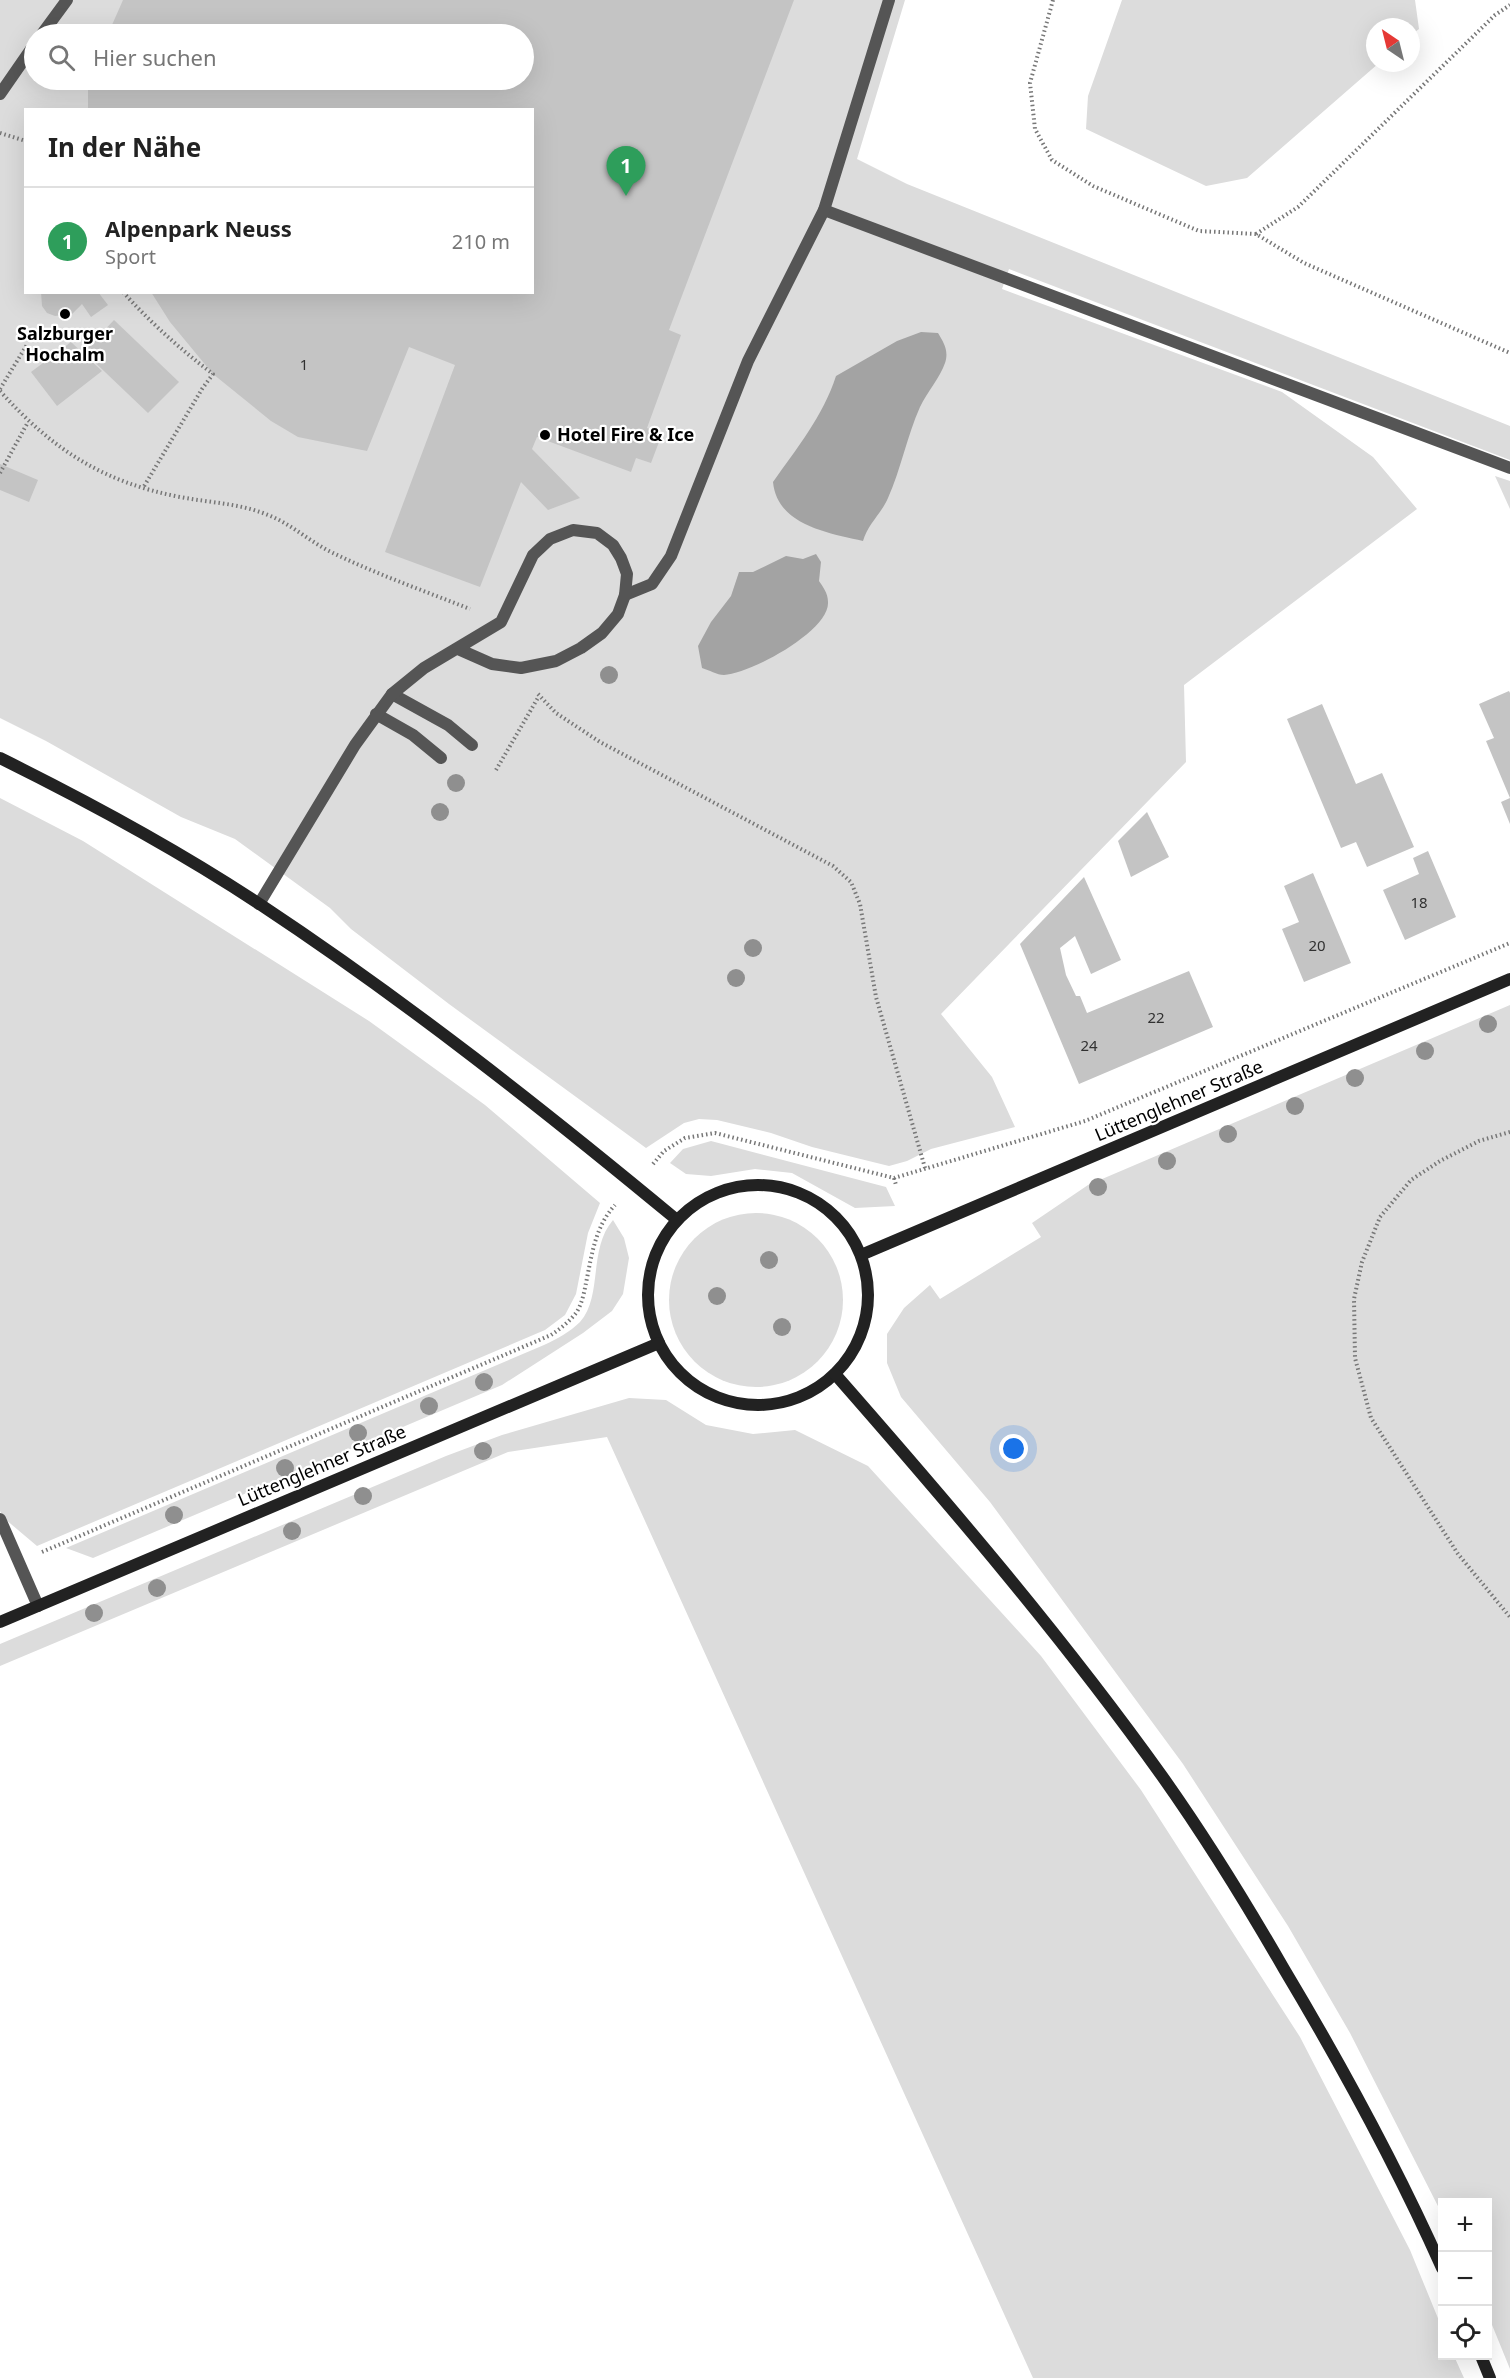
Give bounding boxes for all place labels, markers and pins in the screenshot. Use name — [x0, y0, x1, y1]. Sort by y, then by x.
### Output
pin: 1 — [606, 146, 646, 196]
marker: Salzburger Hochalm — [58, 307, 72, 321]
place label: Salzburger Hochalm — [17, 321, 113, 366]
place label: Hotel Fire & Ice — [557, 422, 694, 446]
marker: Hotel Fire & Ice — [538, 428, 552, 442]

